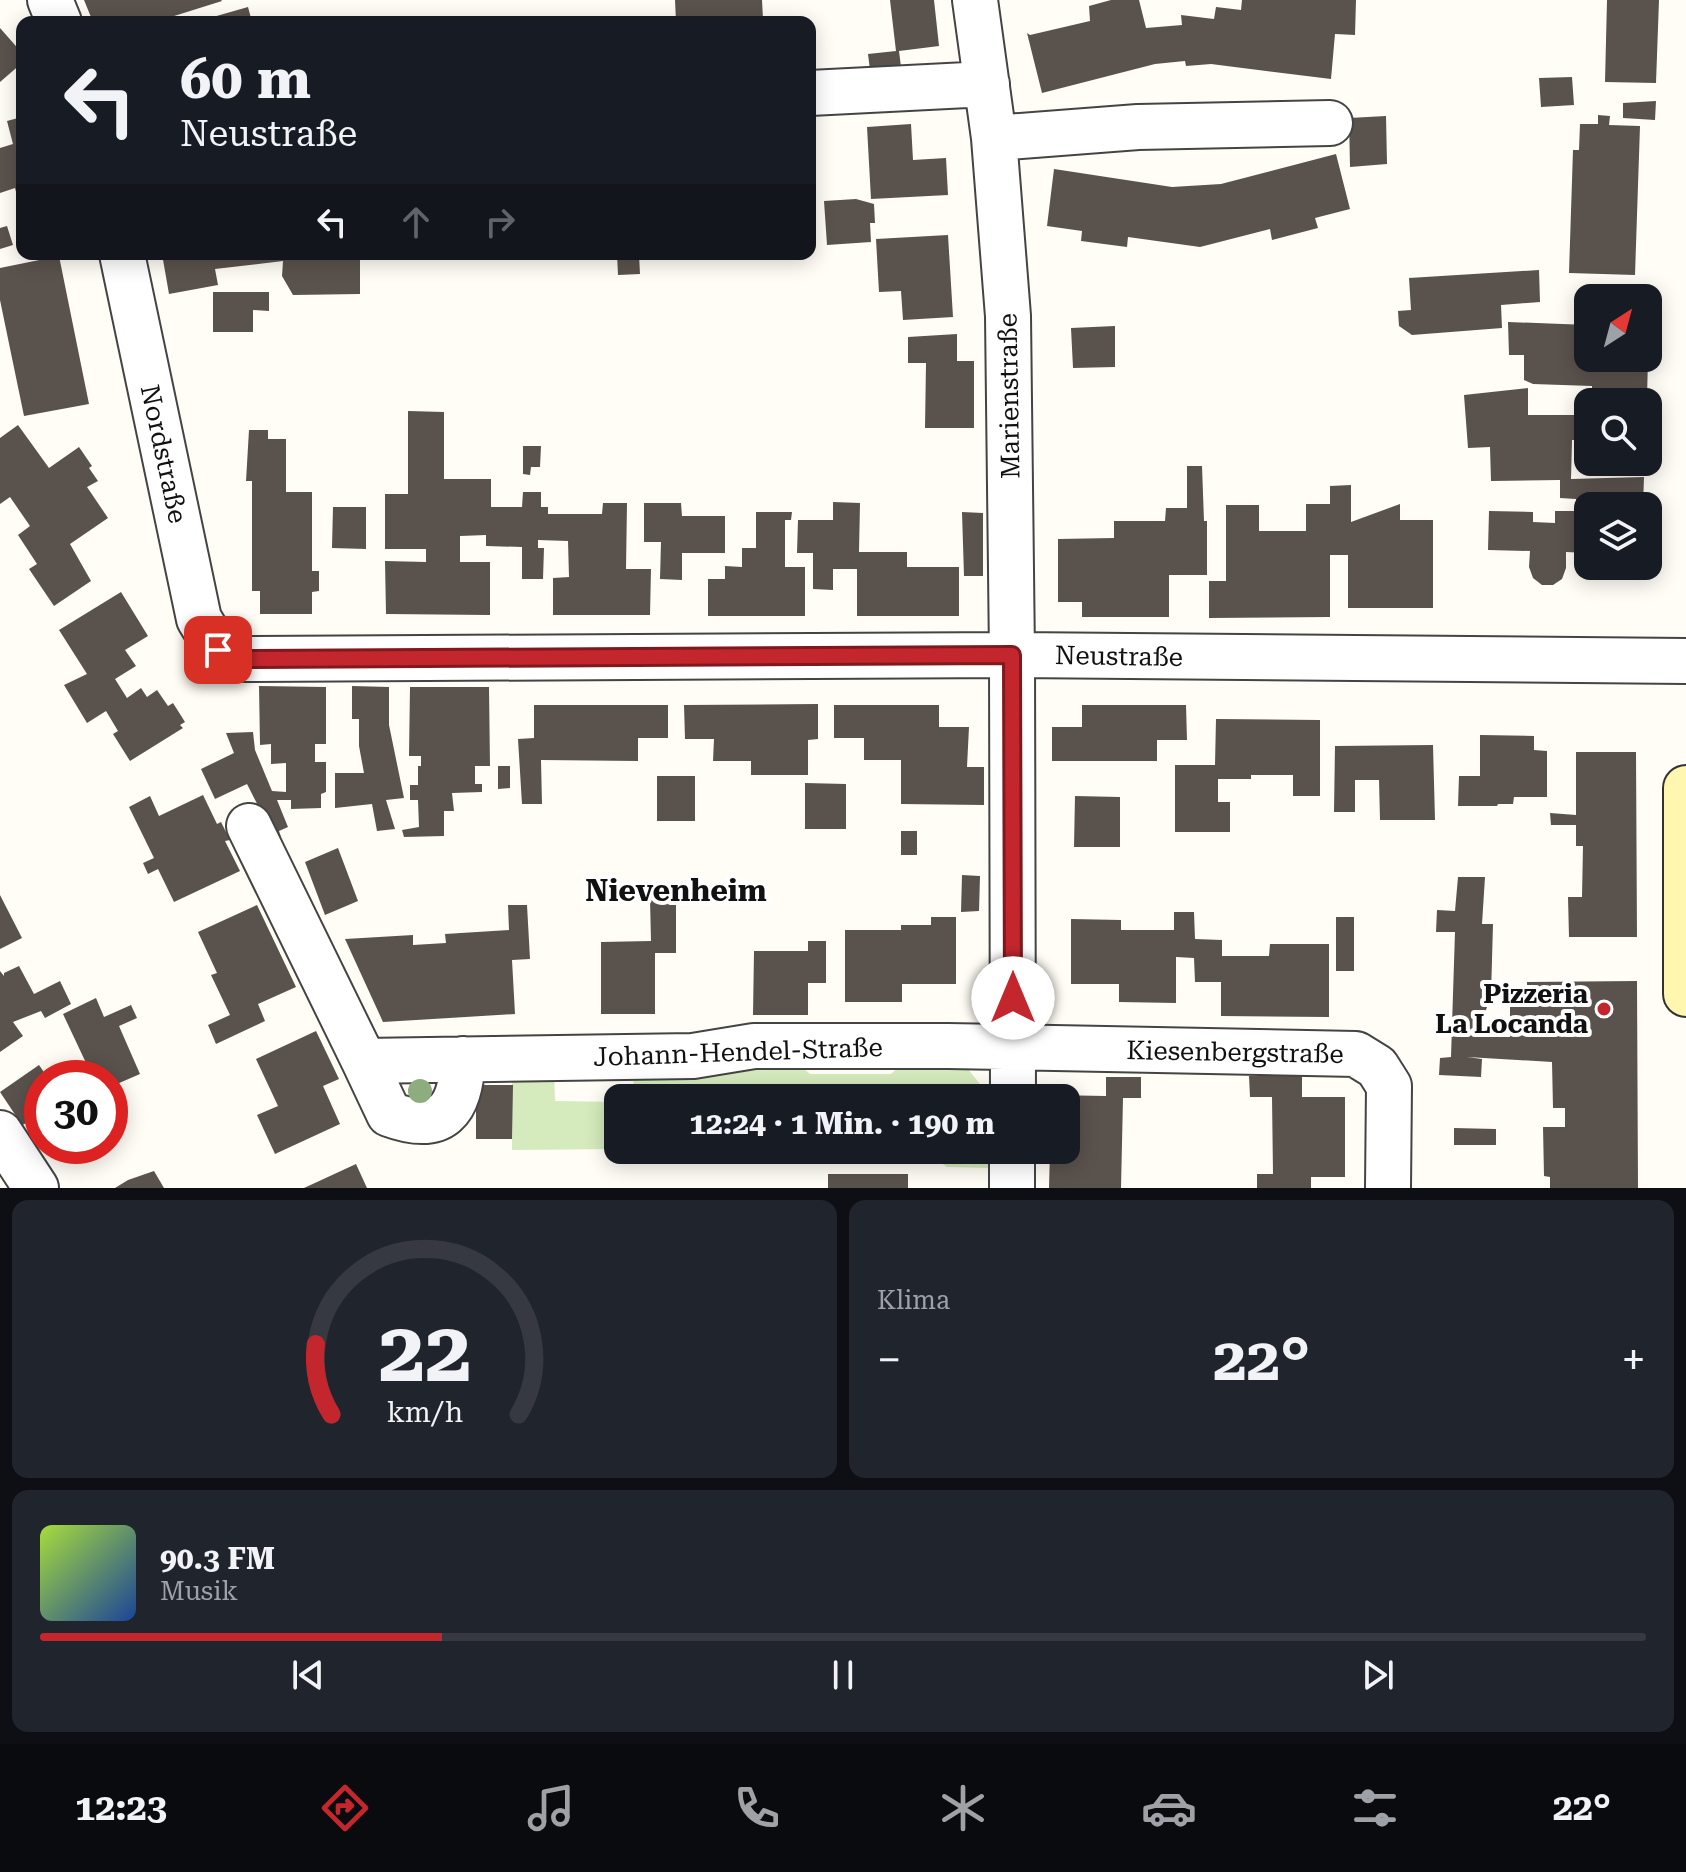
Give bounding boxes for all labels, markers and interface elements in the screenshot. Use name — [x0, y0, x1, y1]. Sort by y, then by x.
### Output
text: 60 m — [180, 46, 311, 112]
icon: left — [48, 48, 152, 152]
text: Neustraße — [180, 113, 357, 155]
icon: left — [310, 200, 354, 244]
icon: ahead — [394, 200, 438, 244]
icon: right — [478, 200, 522, 244]
north arrow — [1574, 284, 1662, 372]
map controls — [1574, 284, 1662, 580]
street label: Marienstraße — [993, 313, 1025, 479]
street label: Nordstraße — [135, 382, 193, 526]
button: search — [1574, 388, 1662, 476]
button: layers — [1574, 492, 1662, 580]
pin — [184, 616, 252, 684]
icon: arrive — [196, 628, 240, 672]
street label: Neustraße — [1055, 640, 1183, 672]
district label: Nievenheim — [585, 873, 767, 908]
position arrow — [971, 956, 1055, 1040]
place label: Pizzeria La Locanda — [1435, 979, 1588, 1039]
marker: Pizzeria La Locanda — [1595, 1000, 1613, 1018]
street label: Johann-Hendel-Straße — [593, 1032, 883, 1072]
street label: Kiesenbergstraße — [1126, 1035, 1344, 1069]
speed limit sign: 30 — [24, 1060, 128, 1164]
text: 12:24 · 1 Min. · 190 m — [689, 1106, 995, 1141]
text: Klima — [877, 1285, 950, 1315]
text: 22 — [378, 1304, 471, 1401]
text: 22° — [1213, 1324, 1310, 1395]
text: − — [877, 1334, 902, 1386]
text: + — [1621, 1334, 1646, 1386]
text: km/h — [386, 1395, 463, 1429]
text: 90.3 FM — [160, 1541, 275, 1576]
text: Musik — [160, 1576, 238, 1606]
icon: previous — [286, 1653, 330, 1697]
icon: pause — [821, 1653, 865, 1697]
icon: next — [1356, 1653, 1400, 1697]
icon: directions — [317, 1780, 373, 1836]
icon: music — [523, 1780, 579, 1836]
icon: phone — [729, 1780, 785, 1836]
icon: climate — [935, 1780, 991, 1836]
icon: car — [1141, 1780, 1197, 1836]
icon: filters — [1347, 1780, 1403, 1836]
text: 12:23 — [75, 1787, 167, 1829]
text: 22° — [1553, 1787, 1611, 1829]

